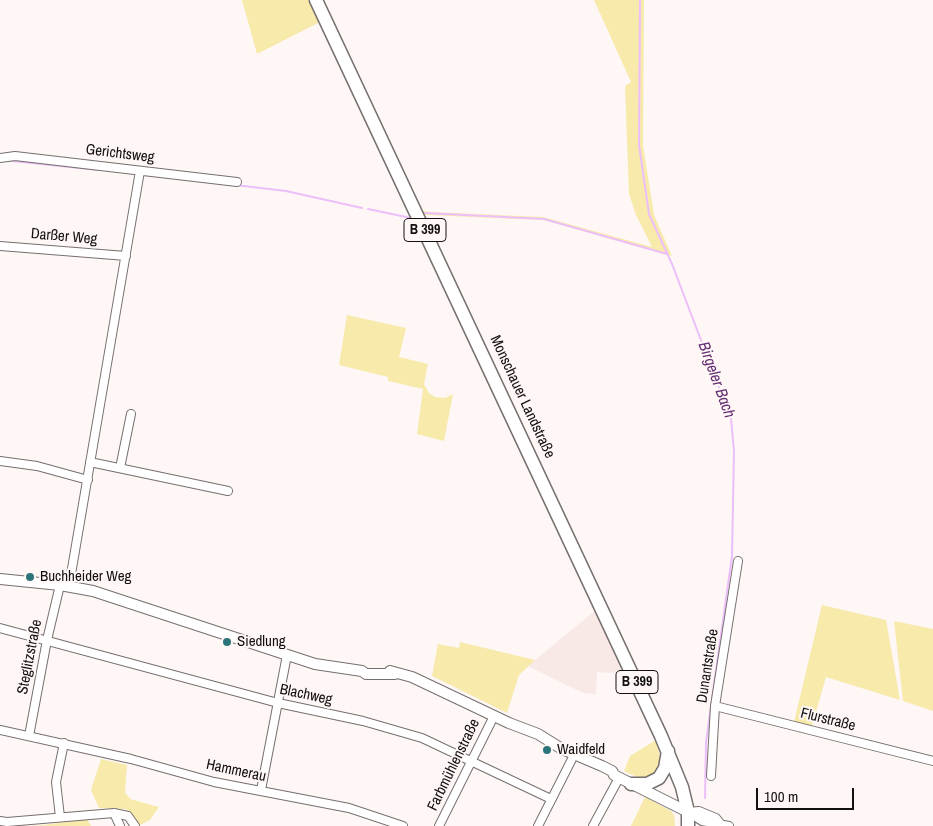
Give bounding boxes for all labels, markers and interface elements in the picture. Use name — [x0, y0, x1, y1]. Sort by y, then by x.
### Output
street label: Gerichtsweg — [85, 141, 155, 167]
road number: B 399 — [404, 218, 446, 242]
street label: Darßer Weg — [30, 225, 98, 249]
street label: Monschauer Landstraße — [486, 333, 558, 461]
water label: Birgeler Bach — [693, 339, 739, 421]
place label: Buchheider Weg — [40, 568, 131, 586]
marker: Buchheider Weg — [24, 571, 36, 583]
street label: Steglitzstraße — [14, 618, 46, 696]
street label: Dunantstraße — [693, 628, 723, 704]
place label: Siedlung — [237, 633, 286, 651]
marker: Siedlung — [221, 636, 233, 648]
road number: B 399 — [616, 670, 658, 694]
street label: Blachweg — [278, 681, 334, 709]
street label: Flurstraße — [799, 704, 857, 736]
street label: Farbmühlenstraße — [424, 716, 484, 814]
place label: Waidfeld — [557, 741, 605, 759]
marker: Waidfeld — [541, 744, 553, 756]
street label: Hammerau — [204, 756, 268, 786]
scale bar — [758, 778, 856, 810]
text: 100 m — [764, 786, 798, 807]

